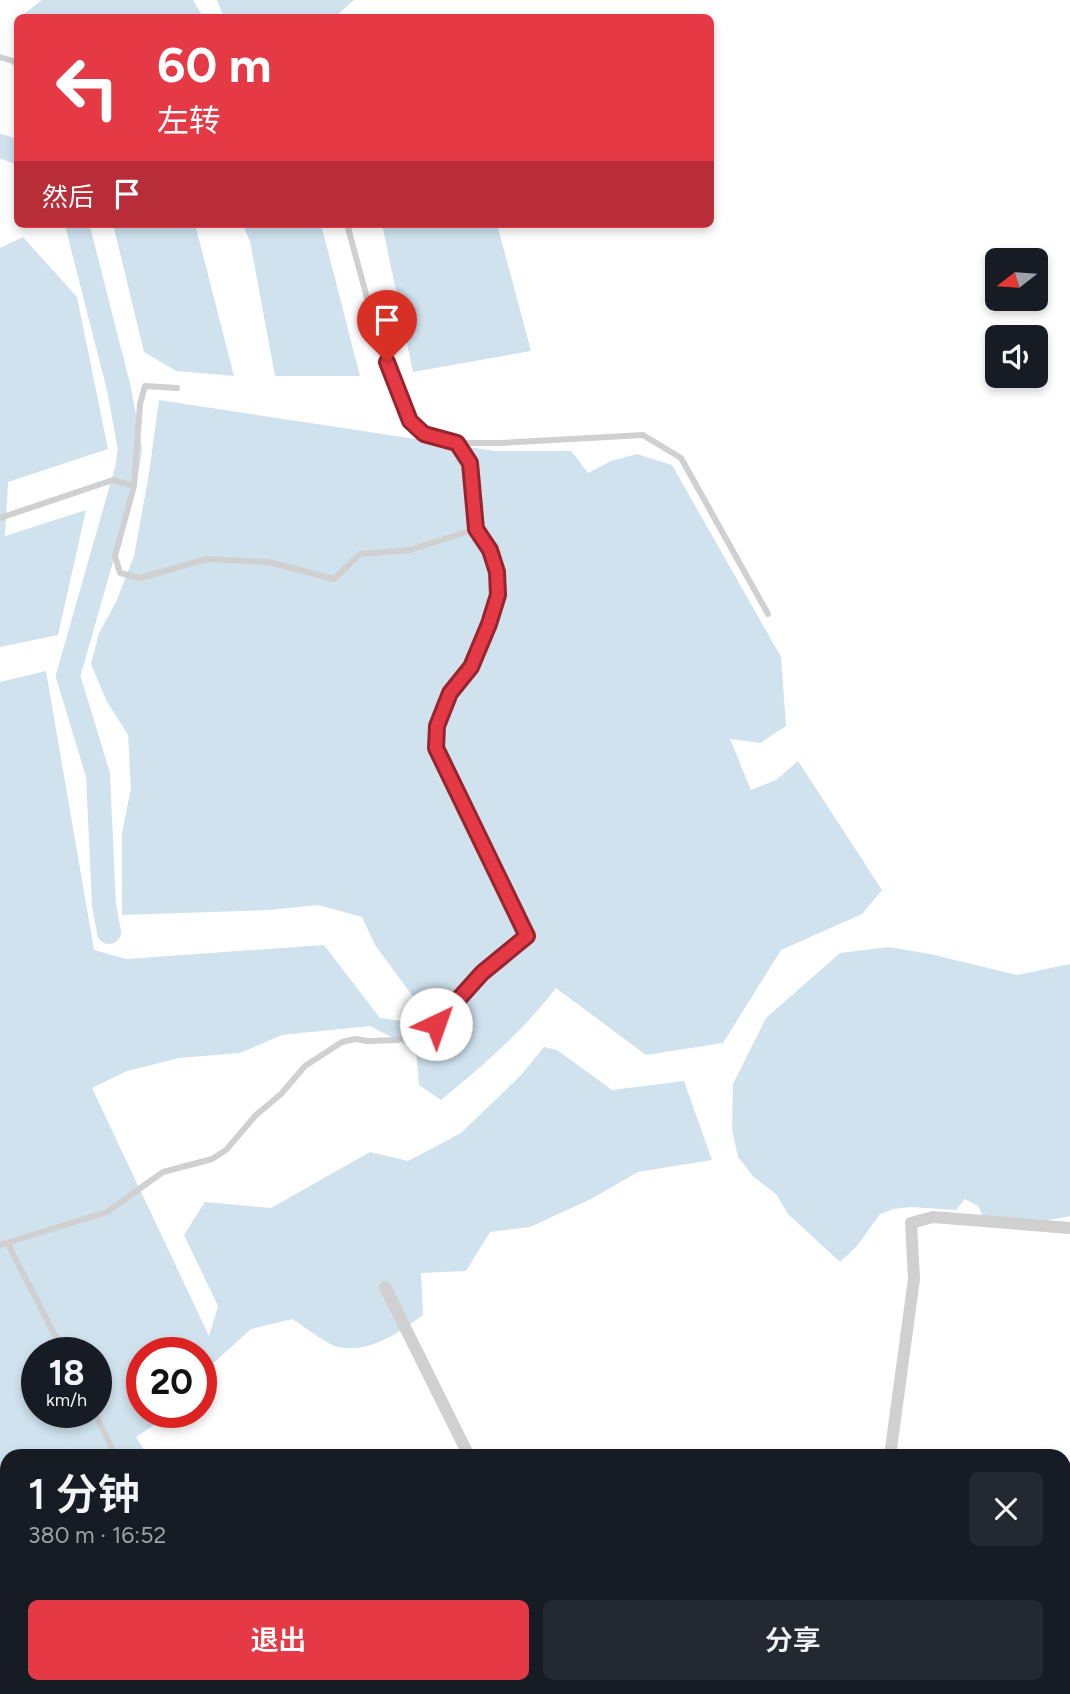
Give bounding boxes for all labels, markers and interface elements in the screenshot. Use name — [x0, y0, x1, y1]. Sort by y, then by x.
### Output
text: 60 m — [157, 35, 272, 94]
icon: left — [42, 42, 133, 133]
text: 左转 — [157, 102, 221, 140]
icon: arrive — [108, 175, 146, 213]
text: 然后 — [42, 181, 94, 213]
north arrow — [985, 248, 1048, 312]
map controls — [985, 248, 1048, 388]
pin — [357, 290, 417, 362]
icon: arrive — [368, 301, 406, 339]
button: sound — [985, 325, 1048, 388]
position arrow — [399, 987, 473, 1061]
speed limit sign: 20 — [126, 1337, 217, 1428]
text: 18 — [48, 1352, 85, 1394]
text: km/h — [46, 1389, 87, 1411]
text: 1 分钟 — [28, 1469, 140, 1520]
button: close — [969, 1472, 1043, 1546]
text: 380 m · 16:52 — [28, 1521, 166, 1549]
button: 退出 — [28, 1600, 529, 1680]
button: 分享 — [543, 1600, 1043, 1680]

